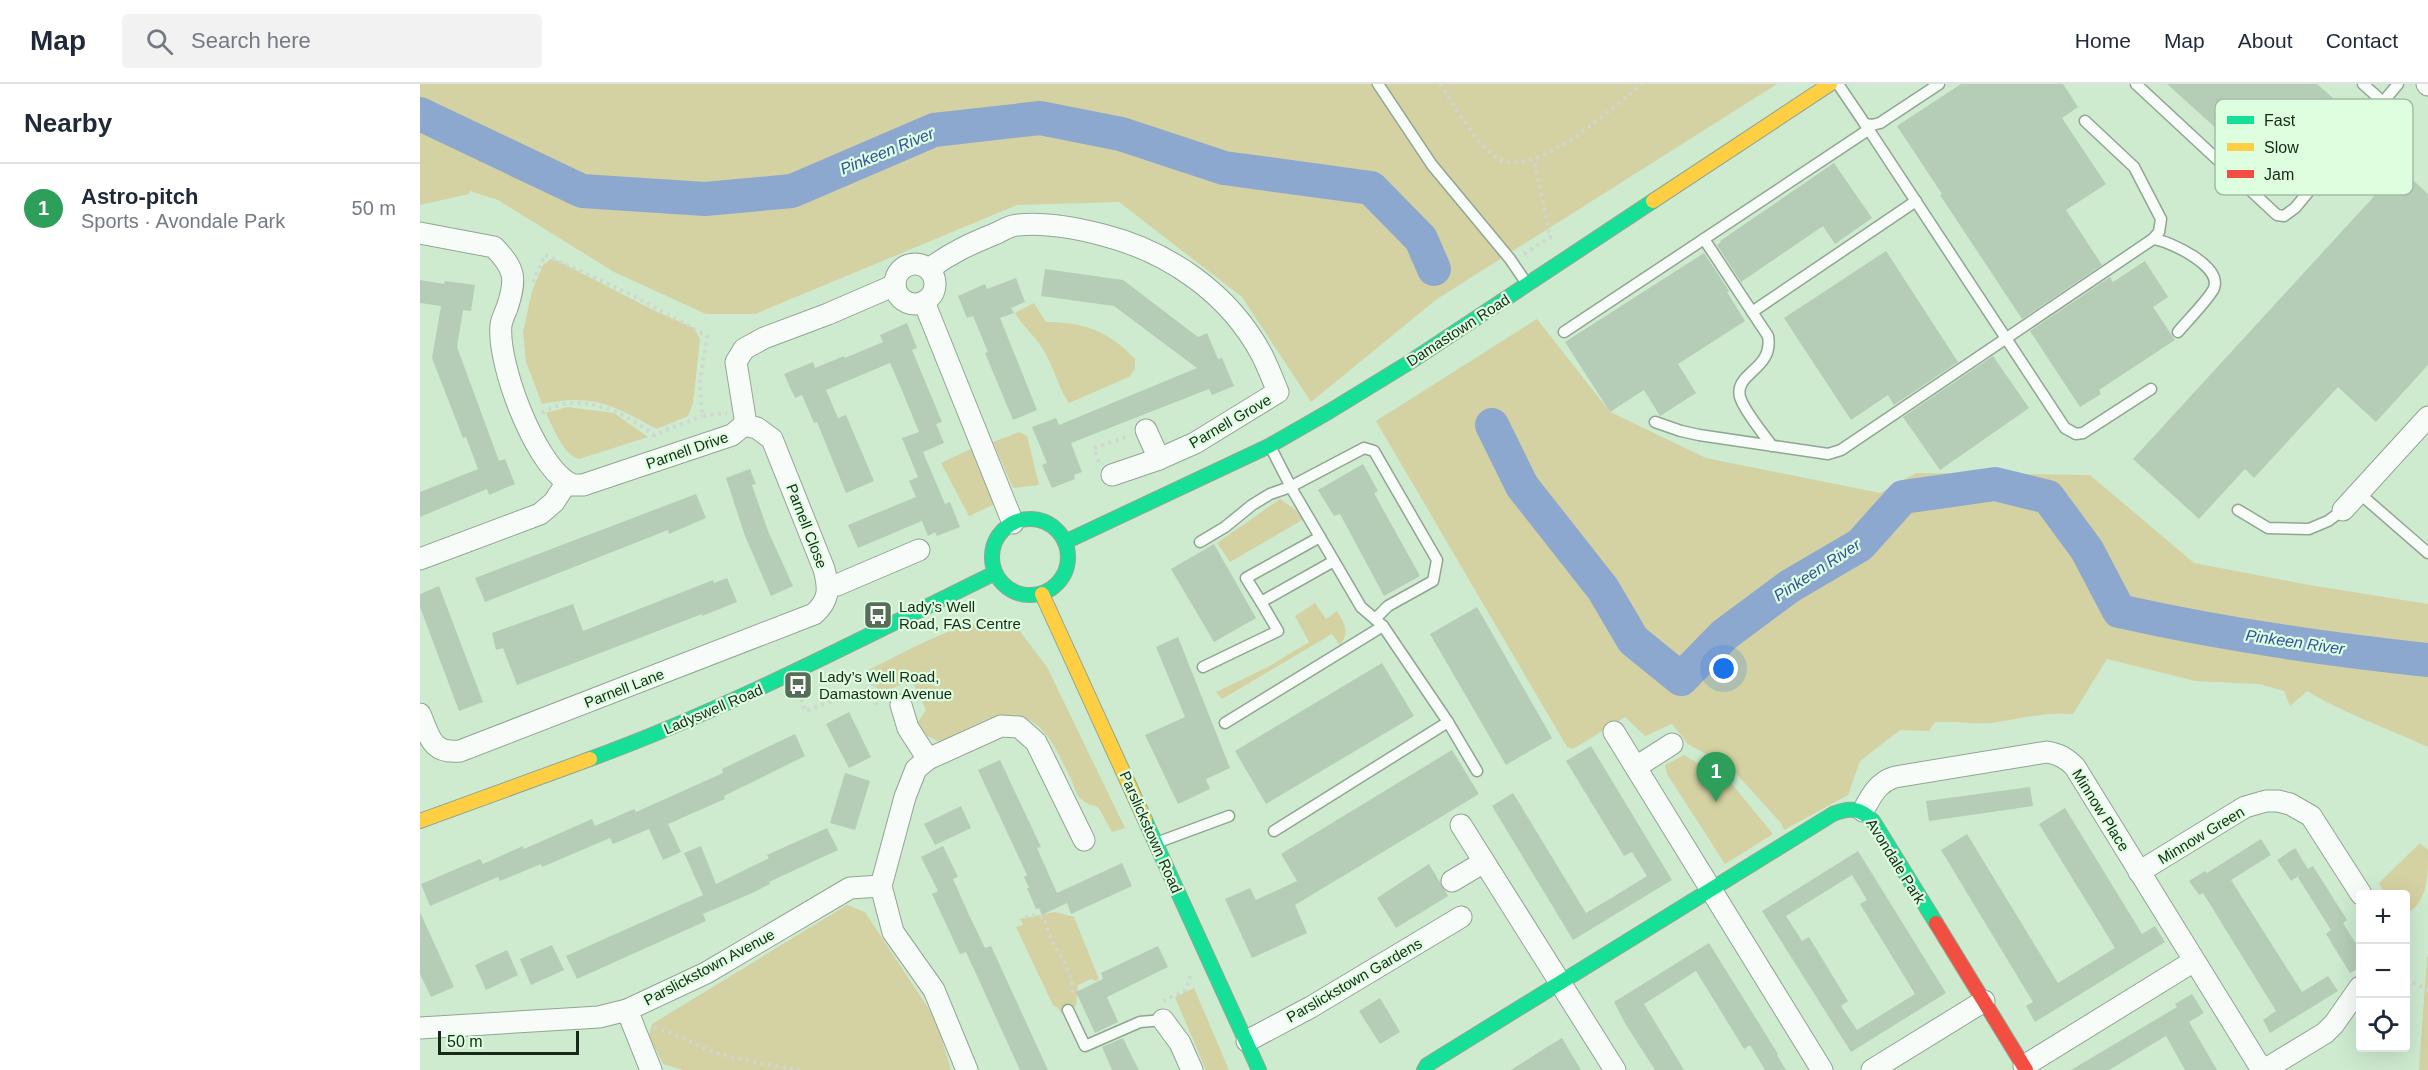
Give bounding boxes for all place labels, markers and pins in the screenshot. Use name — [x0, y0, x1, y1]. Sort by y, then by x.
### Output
place label: Lady’s Well Road, FAS Centre — [899, 598, 1021, 632]
bus stop icon: Lady’s Well Road, FAS Centre — [862, 599, 894, 631]
place label: Lady’s Well Road, Damastown Avenue — [819, 668, 952, 702]
bus stop icon: Lady’s Well Road, Damastown Avenue — [782, 669, 814, 701]
pin: 1 — [1696, 752, 1736, 802]

